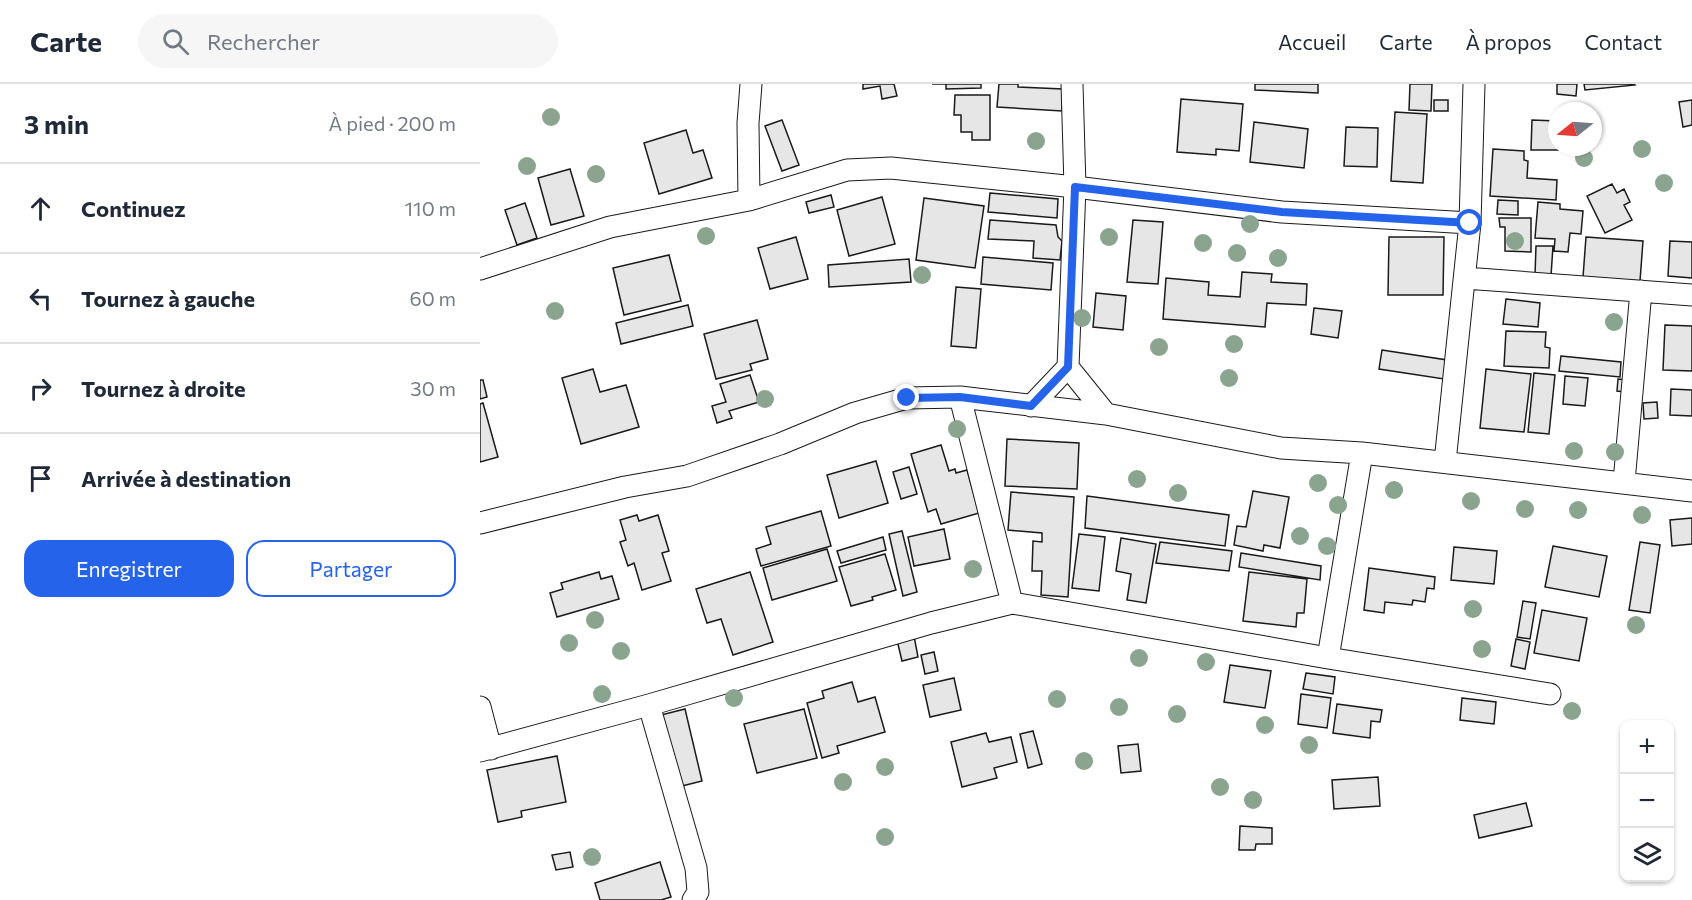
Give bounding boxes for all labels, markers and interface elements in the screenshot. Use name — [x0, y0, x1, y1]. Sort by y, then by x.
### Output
search box — [138, 14, 558, 68]
text: Carte — [30, 24, 102, 58]
icon: search — [159, 25, 192, 58]
text: Rechercher — [207, 28, 320, 55]
text: Accueil — [1278, 29, 1346, 54]
text: Carte — [1379, 29, 1433, 54]
text: À propos — [1466, 29, 1551, 54]
text: Contact — [1584, 29, 1662, 54]
north arrow — [1548, 102, 1602, 156]
text: 3 min — [24, 108, 89, 139]
text: À pied · 200 m — [329, 111, 456, 135]
icon: ahead — [24, 192, 57, 225]
text: Continuez — [81, 195, 186, 222]
text: 110 m — [405, 196, 456, 220]
route start — [1456, 209, 1482, 235]
icon: left — [24, 282, 57, 315]
text: Tournez à gauche — [81, 285, 255, 312]
text: 60 m — [410, 286, 456, 310]
icon: right — [24, 372, 57, 405]
text: Tournez à droite — [81, 375, 246, 402]
text: 30 m — [410, 376, 456, 400]
route end — [893, 384, 919, 410]
icon: arrive — [24, 462, 57, 495]
text: Arrivée à destination — [81, 465, 291, 492]
button: Enregistrer — [24, 540, 234, 597]
button: Partager — [246, 540, 456, 597]
map controls — [1620, 720, 1674, 882]
button: + — [1620, 720, 1674, 774]
button: − — [1620, 774, 1674, 828]
button: layers — [1620, 828, 1674, 882]

